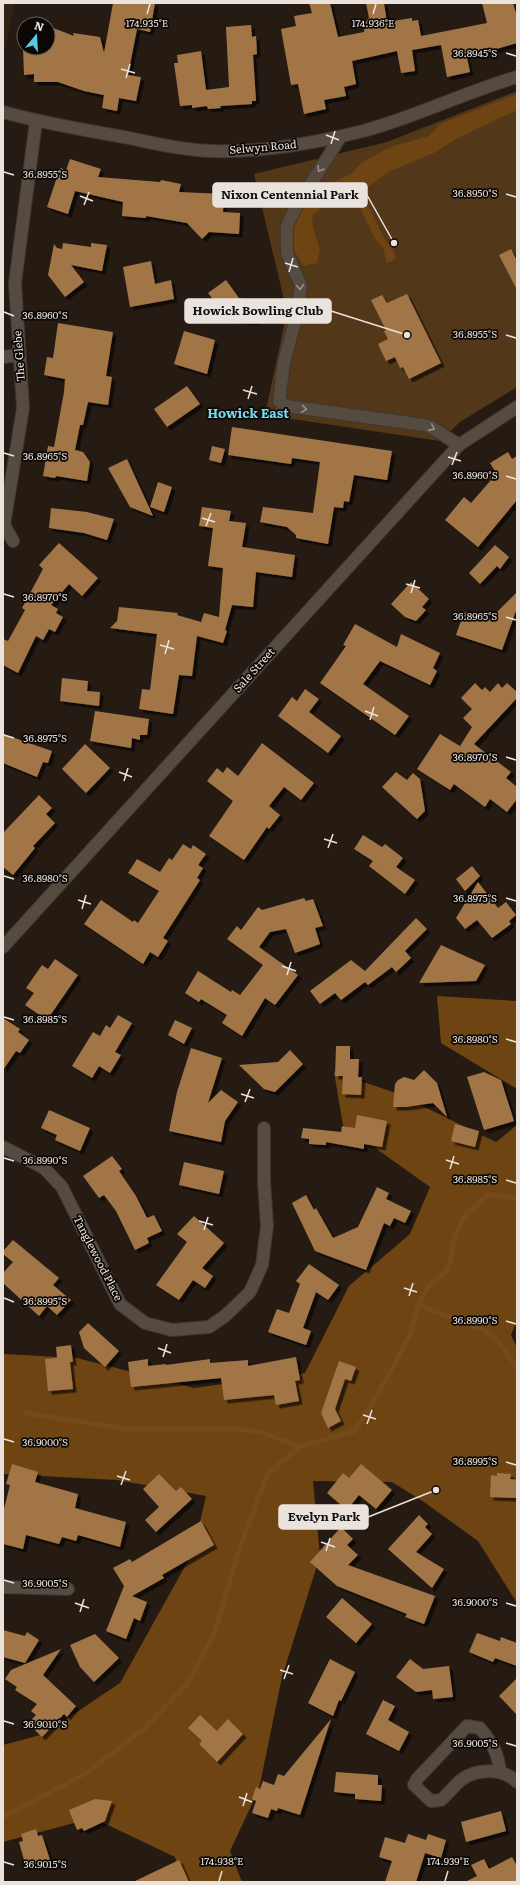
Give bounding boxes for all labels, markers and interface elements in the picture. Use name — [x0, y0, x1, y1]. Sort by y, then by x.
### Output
text: 174.935°E — [126, 15, 168, 30]
text: 174.936°E — [352, 15, 394, 30]
north arrow — [16, 16, 56, 56]
text: N — [33, 17, 46, 35]
text: 36.8945°S — [453, 45, 497, 60]
street label: Selwyn Road — [229, 135, 298, 157]
one-way arrow — [318, 165, 325, 172]
text: 36.8955°S — [23, 166, 67, 181]
callout: Nixon Centennial Park — [213, 183, 367, 207]
text: Nixon Centennial Park — [221, 185, 360, 203]
text: 36.8950°S — [453, 185, 498, 200]
one-way arrow — [295, 284, 304, 290]
callout: Howick Bowling Club — [185, 299, 331, 323]
text: Howick Bowling Club — [193, 301, 324, 319]
text: 36.8960°S — [22, 307, 68, 322]
text: 36.8955°S — [453, 326, 497, 341]
street label: The Glebe — [8, 330, 28, 382]
district label: Howick East — [207, 403, 289, 422]
one-way arrow — [301, 404, 307, 413]
one-way arrow — [428, 423, 435, 431]
text: 36.8965°S — [23, 448, 67, 463]
text: 36.8960°S — [452, 467, 498, 482]
text: 36.8970°S — [23, 589, 67, 604]
text: 36.8965°S — [453, 608, 497, 623]
street label: Sale Street — [229, 643, 278, 695]
text: 36.8975°S — [23, 730, 67, 745]
text: 36.8970°S — [453, 749, 497, 764]
text: 36.8980°S — [22, 870, 68, 885]
text: 36.8975°S — [453, 890, 497, 905]
text: 36.8985°S — [23, 1011, 67, 1026]
text: 36.8980°S — [452, 1031, 498, 1046]
text: 36.8990°S — [22, 1152, 68, 1167]
text: 36.8985°S — [453, 1171, 497, 1186]
street label: Tanglewood Place — [70, 1212, 128, 1303]
text: 36.8995°S — [23, 1293, 67, 1308]
text: 36.8990°S — [452, 1312, 498, 1327]
text: 36.9000°S — [22, 1434, 68, 1449]
text: 36.8995°S — [453, 1453, 497, 1468]
callout: Evelyn Park — [279, 1505, 368, 1529]
text: Evelyn Park — [288, 1507, 361, 1525]
text: 36.9005°S — [22, 1575, 68, 1590]
text: 36.9000°S — [452, 1594, 498, 1609]
text: 36.9010°S — [23, 1716, 67, 1731]
text: 36.9005°S — [452, 1735, 498, 1750]
text: 174.938°E — [201, 1853, 243, 1868]
text: 174.939°E — [427, 1853, 469, 1868]
text: 36.9015°S — [23, 1856, 67, 1871]

